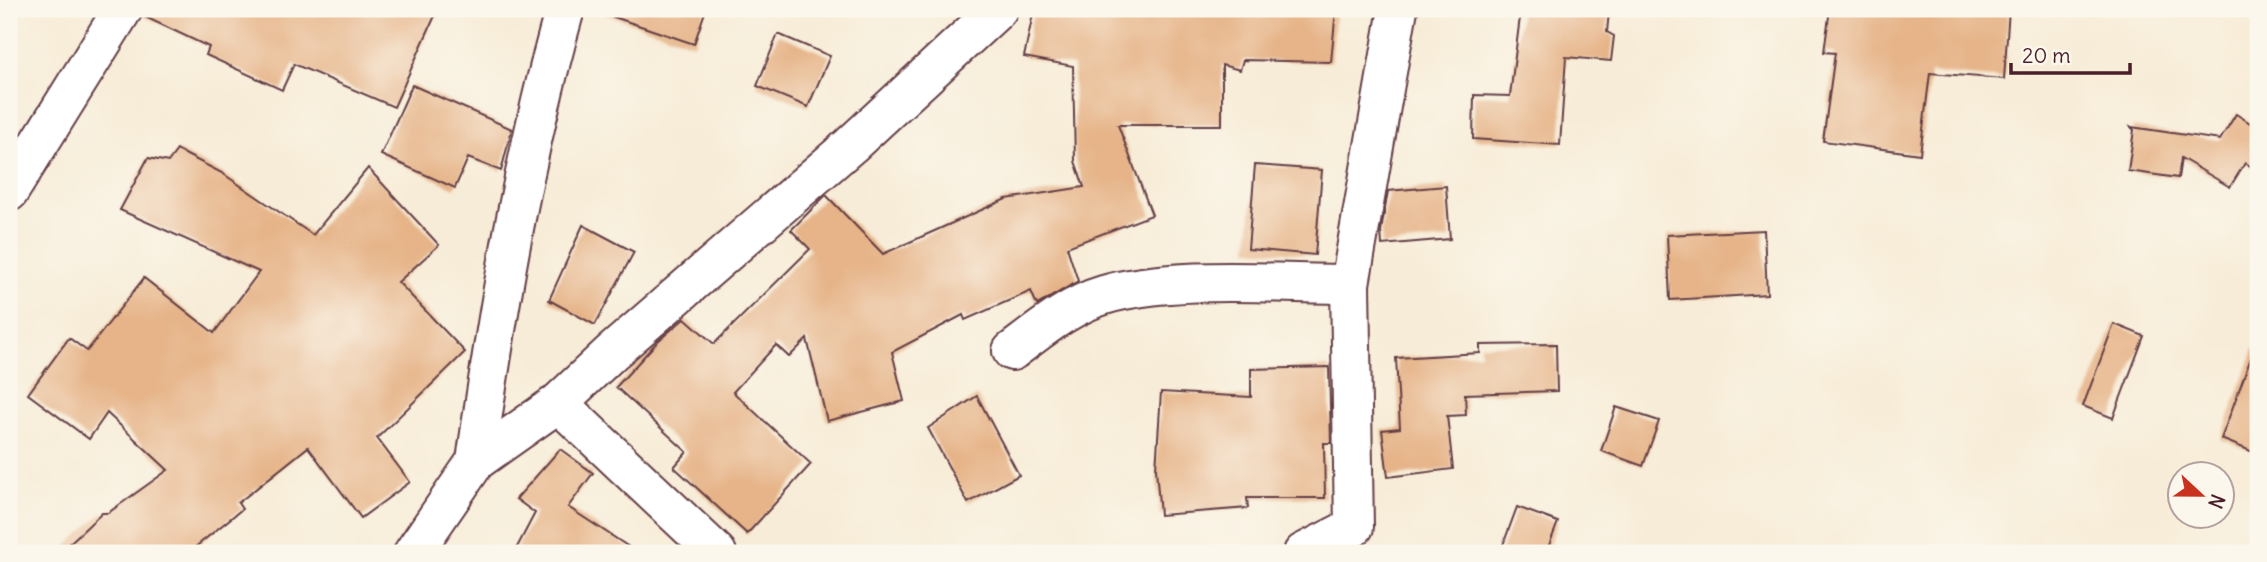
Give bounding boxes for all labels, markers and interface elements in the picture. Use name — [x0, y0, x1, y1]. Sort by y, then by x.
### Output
scale bar — [2011, 32, 2130, 76]
text: 20 m — [2022, 42, 2071, 69]
north arrow — [2166, 461, 2236, 530]
text: N — [2203, 491, 2230, 512]

